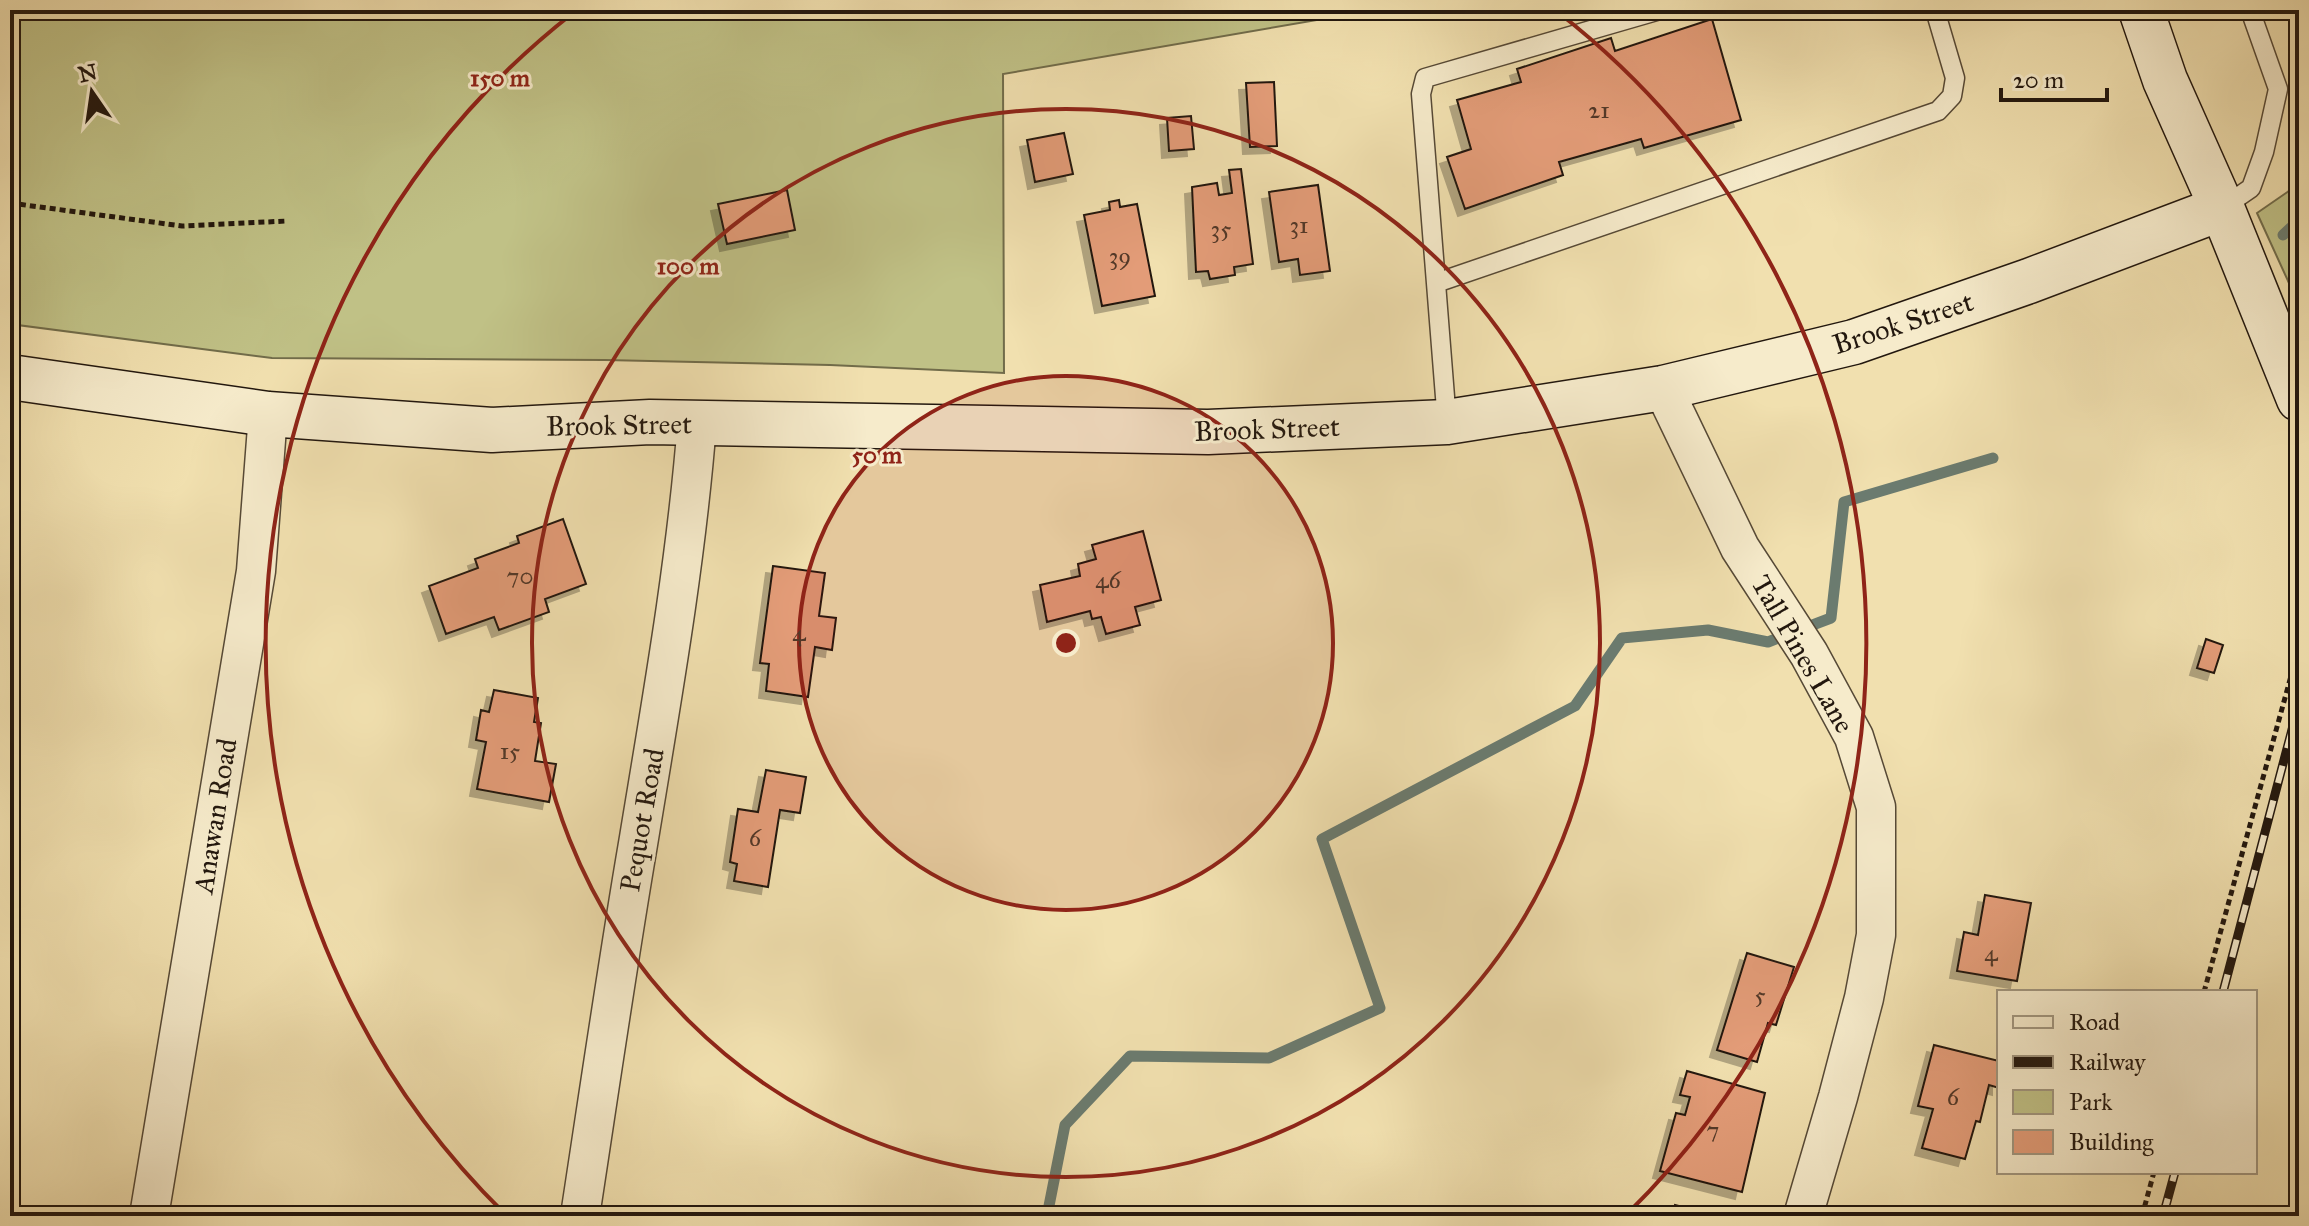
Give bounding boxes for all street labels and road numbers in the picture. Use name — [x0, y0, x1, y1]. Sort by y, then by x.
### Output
street label: Brook Street — [1828, 284, 1978, 362]
street label: Brook Street — [546, 406, 692, 444]
street label: Brook Street — [1194, 409, 1341, 449]
street label: Tall Pines Lane — [1744, 569, 1862, 739]
street label: Anawan Road — [185, 736, 245, 897]
street label: Pequot Road — [612, 745, 672, 895]

